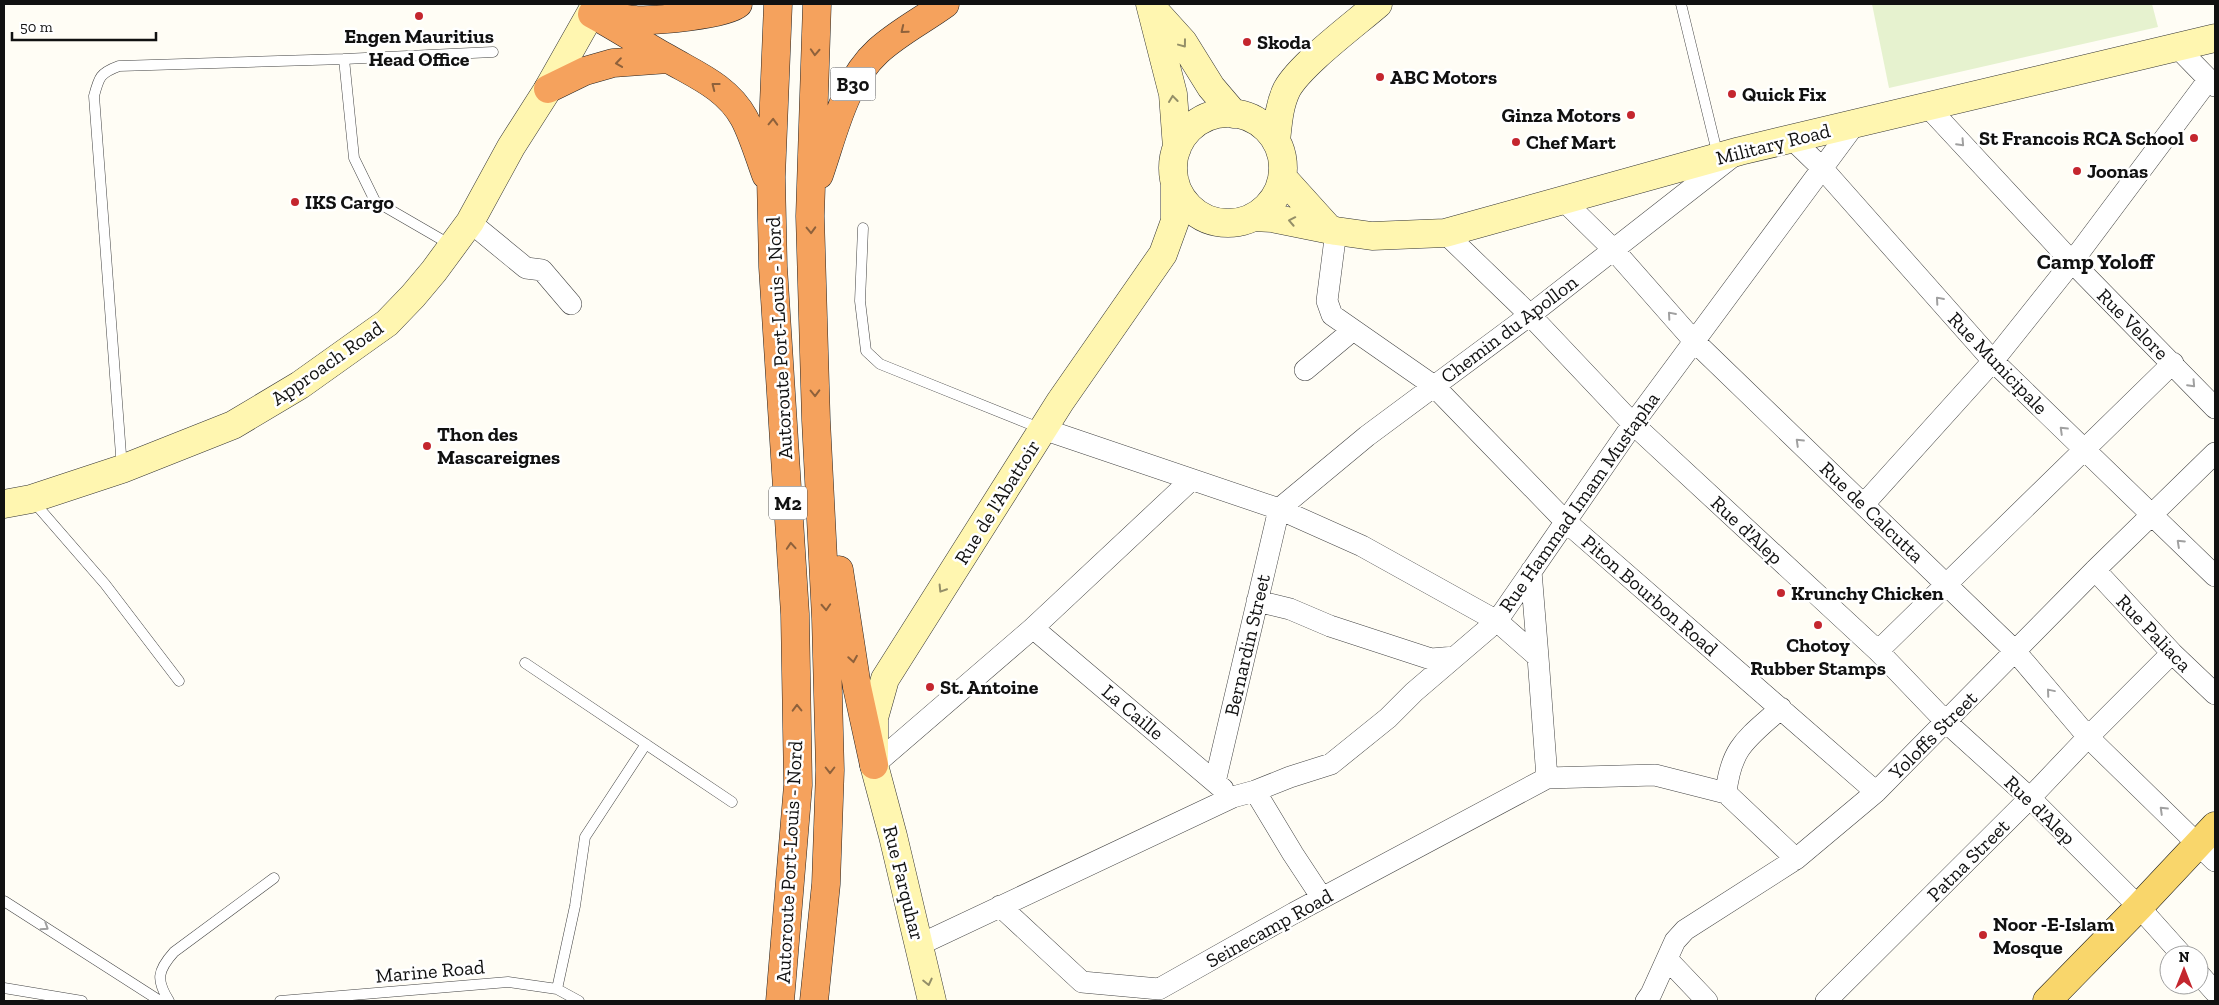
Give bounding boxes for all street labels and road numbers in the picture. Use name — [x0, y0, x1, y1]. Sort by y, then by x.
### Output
road number: B30 — [830, 68, 876, 100]
street label: Military Road — [1713, 118, 1833, 170]
street label: Autoroute Port-Louis - Nord — [761, 216, 797, 460]
street label: Chemin du Apollon — [1436, 269, 1583, 388]
street label: Rue Velore — [2092, 283, 2174, 365]
street label: Rue Municipale — [1943, 307, 2053, 419]
street label: Approach Road — [266, 316, 388, 410]
street label: Rue Hammad Imam Mustapha — [1494, 387, 1664, 617]
street label: Rue de l'Abattoir — [949, 435, 1045, 569]
street label: Rue de Calcutta — [1815, 456, 1929, 568]
road number: M2 — [769, 486, 807, 520]
street label: Rue d'Alep — [1706, 491, 1788, 569]
street label: Piton Bourbon Road — [1577, 529, 1723, 661]
street label: Bernardin Street — [1219, 571, 1275, 718]
street label: Rue Paliaca — [2111, 589, 2197, 677]
street label: La Caille — [1097, 679, 1169, 745]
street label: Yoloffs Street — [1883, 686, 1982, 785]
street label: Autoroute Port-Louis - Nord — [771, 740, 807, 984]
street label: Rue d'Alep — [1999, 770, 2081, 850]
street label: Patna Street — [1922, 813, 2015, 906]
street label: Rue Farquhar — [878, 823, 930, 943]
street label: Seinecamp Road — [1201, 883, 1337, 973]
street label: Marine Road — [374, 954, 486, 988]

